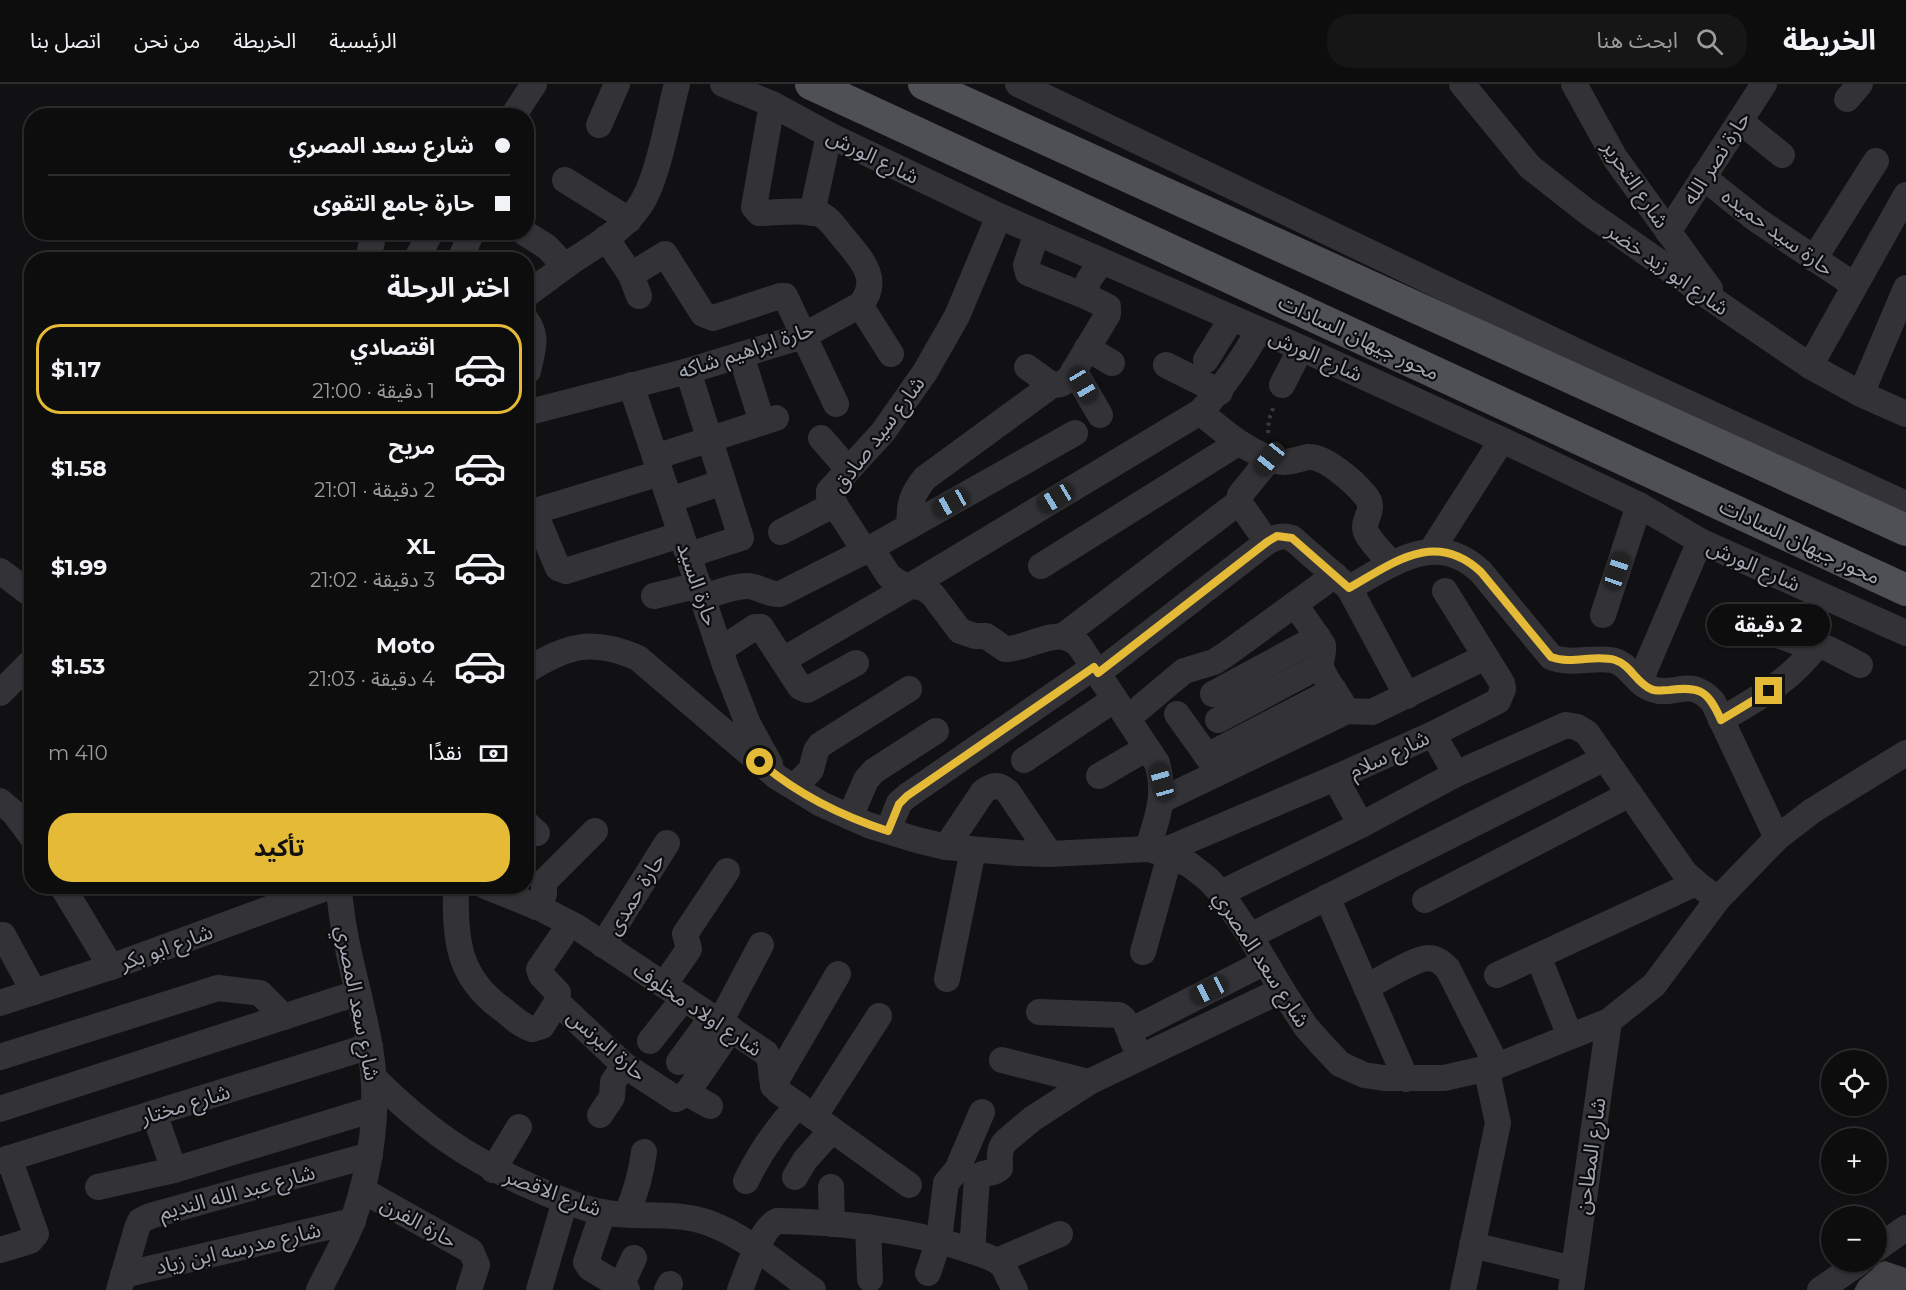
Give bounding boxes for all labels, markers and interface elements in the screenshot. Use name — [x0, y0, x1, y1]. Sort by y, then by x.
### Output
search box — [1327, 14, 1747, 68]
text: الخريطة — [1783, 23, 1876, 57]
icon: search — [1693, 25, 1726, 58]
text: ابحث هنا — [1596, 27, 1678, 54]
text: اتصل بنا — [30, 28, 101, 53]
text: من نحن — [134, 28, 200, 53]
text: الخريطة — [233, 28, 296, 53]
text: الرئيسية — [329, 28, 397, 53]
street label: حارة نصر الله — [1677, 107, 1755, 209]
street label: شارع الورش — [822, 123, 923, 192]
text: شارع سعد المصري — [289, 132, 474, 159]
street label: شارع التحرير — [1595, 135, 1674, 234]
street label: حارة سيد حميده — [1717, 183, 1839, 281]
text: حارة جامع التقوى — [313, 190, 474, 217]
street label: شارع ابو زيد خضر — [1600, 217, 1734, 323]
text: اختر الرحلة — [387, 271, 510, 304]
street label: محور جيهان السادات — [1275, 289, 1443, 385]
street label: حارة ابراهيم شاكه — [675, 316, 818, 387]
street label: شارع الورش — [1264, 323, 1366, 389]
text: اقتصادي — [350, 334, 435, 361]
icon: car — [453, 342, 507, 396]
text: $1.17 — [51, 356, 101, 383]
car — [1066, 365, 1100, 405]
street label: شارع سيد صادق — [826, 371, 932, 499]
text: 1 دقيقة · 21:00 — [312, 379, 435, 403]
text: مريح — [389, 433, 435, 460]
car — [1252, 438, 1288, 478]
icon: car — [453, 441, 507, 495]
text: $1.58 — [51, 455, 107, 482]
text: 2 دقيقة · 21:01 — [314, 478, 435, 502]
car — [1036, 481, 1076, 515]
car — [931, 486, 971, 520]
street label: محور جيهان السادات — [1716, 493, 1884, 589]
text: XL — [406, 533, 435, 560]
street label: شارع الورش — [1702, 533, 1804, 599]
street label: حارة السيد — [672, 539, 724, 629]
icon: car — [453, 540, 507, 594]
car — [1603, 551, 1631, 591]
text: $1.99 — [51, 554, 107, 581]
text: 3 دقيقة · 21:02 — [310, 568, 435, 592]
callout: 2 دقيقة — [1708, 604, 1830, 646]
text: 2 دقيقة — [1735, 613, 1802, 637]
text: Moto — [376, 632, 435, 659]
icon: car — [453, 639, 507, 693]
text: $1.53 — [51, 653, 105, 680]
text: 4 دقيقة · 21:03 — [308, 667, 435, 691]
route end — [1755, 677, 1782, 704]
street label: شارع سلام — [1345, 725, 1435, 787]
icon: cash — [477, 737, 510, 770]
text: نقدًا — [428, 739, 462, 766]
text: 410 m — [48, 741, 108, 765]
route start — [746, 748, 773, 775]
car — [1148, 762, 1176, 802]
button: تأكيد — [48, 813, 510, 882]
street label: حارة حمدى — [600, 849, 670, 939]
street label: شارع سعد المصري — [1205, 886, 1315, 1034]
street label: شارع ابو بكر — [115, 919, 217, 979]
street label: شارع سعد المصري — [327, 923, 385, 1083]
street label: شارع اولاد مخلوف — [627, 957, 767, 1064]
car — [1189, 974, 1229, 1006]
street label: حارة البرنس — [562, 1004, 652, 1086]
map controls — [1821, 1050, 1887, 1272]
button: locate — [1821, 1050, 1887, 1116]
street label: شارع مختار — [136, 1079, 234, 1133]
street label: شارع المطاحن — [1569, 1096, 1614, 1216]
button: + — [1821, 1128, 1887, 1194]
street label: شارع عبد الله النديم — [156, 1159, 318, 1228]
street label: شارع الاقصر — [499, 1163, 605, 1224]
street label: حارة الفرن — [377, 1191, 461, 1253]
button: − — [1821, 1206, 1887, 1272]
street label: شارع مدرسه ابن زياد — [153, 1217, 324, 1282]

